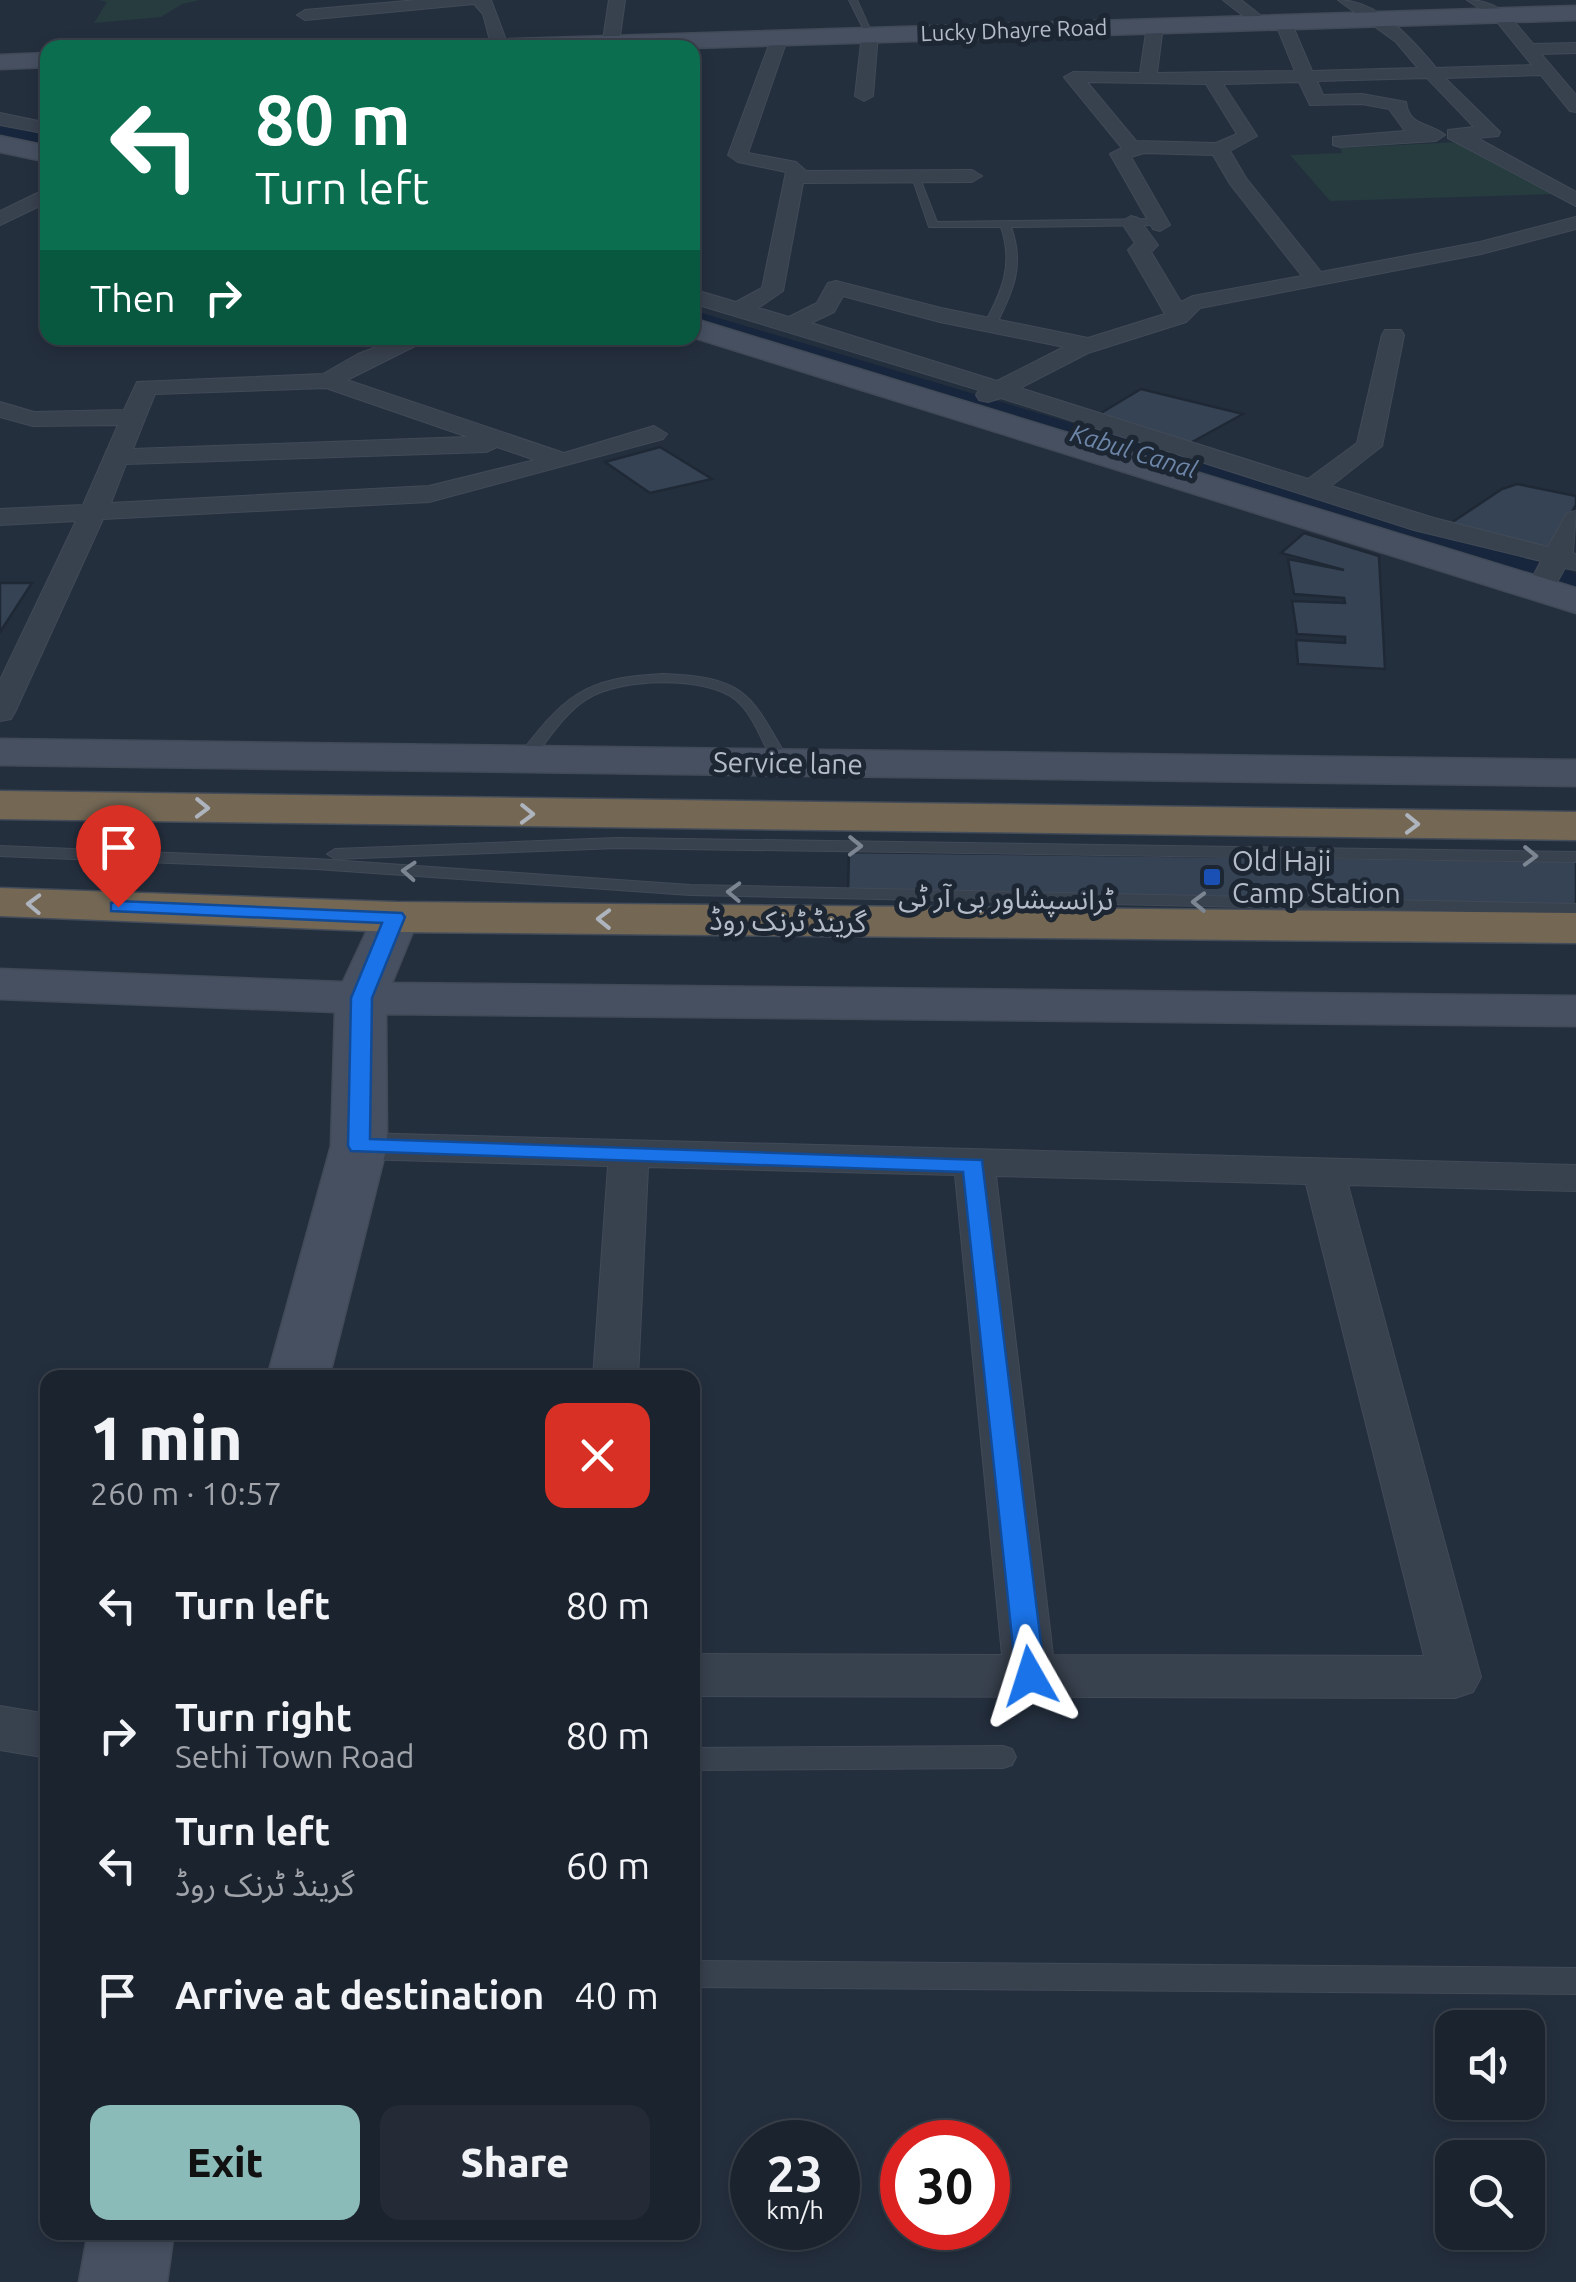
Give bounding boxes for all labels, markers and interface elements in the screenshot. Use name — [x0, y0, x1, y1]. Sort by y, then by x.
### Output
street label: Lucky Dhayre Road — [920, 14, 1108, 45]
icon: left — [90, 80, 220, 210]
text: 80 m — [255, 80, 411, 158]
text: Turn left — [255, 162, 429, 213]
icon: right — [196, 270, 251, 325]
text: Then — [90, 277, 176, 319]
water label: Kabul Canal — [1067, 418, 1201, 484]
street label: Service lane — [713, 746, 863, 779]
one-way arrow — [195, 798, 211, 819]
one-way arrow — [520, 803, 536, 825]
pin — [76, 805, 161, 908]
one-way arrow — [1406, 813, 1421, 835]
icon: arrive — [91, 820, 146, 875]
one-way arrow — [848, 836, 864, 857]
place label: Old Haji Camp Station — [1232, 845, 1401, 908]
one-way arrow — [1522, 846, 1538, 867]
one-way arrow — [401, 860, 417, 882]
marker: Old Haji Camp Station — [1201, 866, 1223, 888]
street label: ٹرانسپشاور بی آر ٹی — [898, 880, 1114, 918]
one-way arrow — [725, 881, 741, 902]
one-way arrow — [1190, 891, 1206, 913]
one-way arrow — [25, 893, 41, 914]
street label: گرینڈ ٹرنک روڈ — [709, 904, 867, 939]
one-way arrow — [595, 908, 610, 930]
button: close — [545, 1403, 650, 1508]
text: 1 min — [90, 1404, 243, 1471]
text: 260 m · 10:57 — [90, 1475, 282, 1511]
icon: left — [90, 1578, 145, 1633]
text: Turn left — [175, 1584, 330, 1626]
text: 80 m — [566, 1584, 650, 1626]
position arrow — [978, 1624, 1082, 1728]
text: Turn right — [175, 1696, 352, 1738]
icon: right — [90, 1708, 145, 1763]
text: 80 m — [566, 1714, 650, 1756]
text: Sethi Town Road — [175, 1738, 415, 1774]
text: Turn left — [175, 1810, 330, 1852]
icon: left — [90, 1838, 145, 1893]
text: 60 m — [566, 1844, 650, 1886]
text: گرینڈ ٹرنک روڈ — [175, 1866, 355, 1902]
icon: arrive — [90, 1968, 145, 2023]
text: Arrive at destination — [175, 1974, 544, 2016]
text: 40 m — [574, 1974, 659, 2016]
map controls — [1435, 2010, 1545, 2250]
button: sound — [1435, 2010, 1545, 2120]
button: Exit — [90, 2105, 360, 2220]
button: Share — [380, 2105, 650, 2220]
speed limit sign: 30 — [880, 2120, 1010, 2250]
button: search — [1435, 2140, 1545, 2250]
text: 23 — [767, 2145, 823, 2201]
text: km/h — [766, 2196, 824, 2224]

